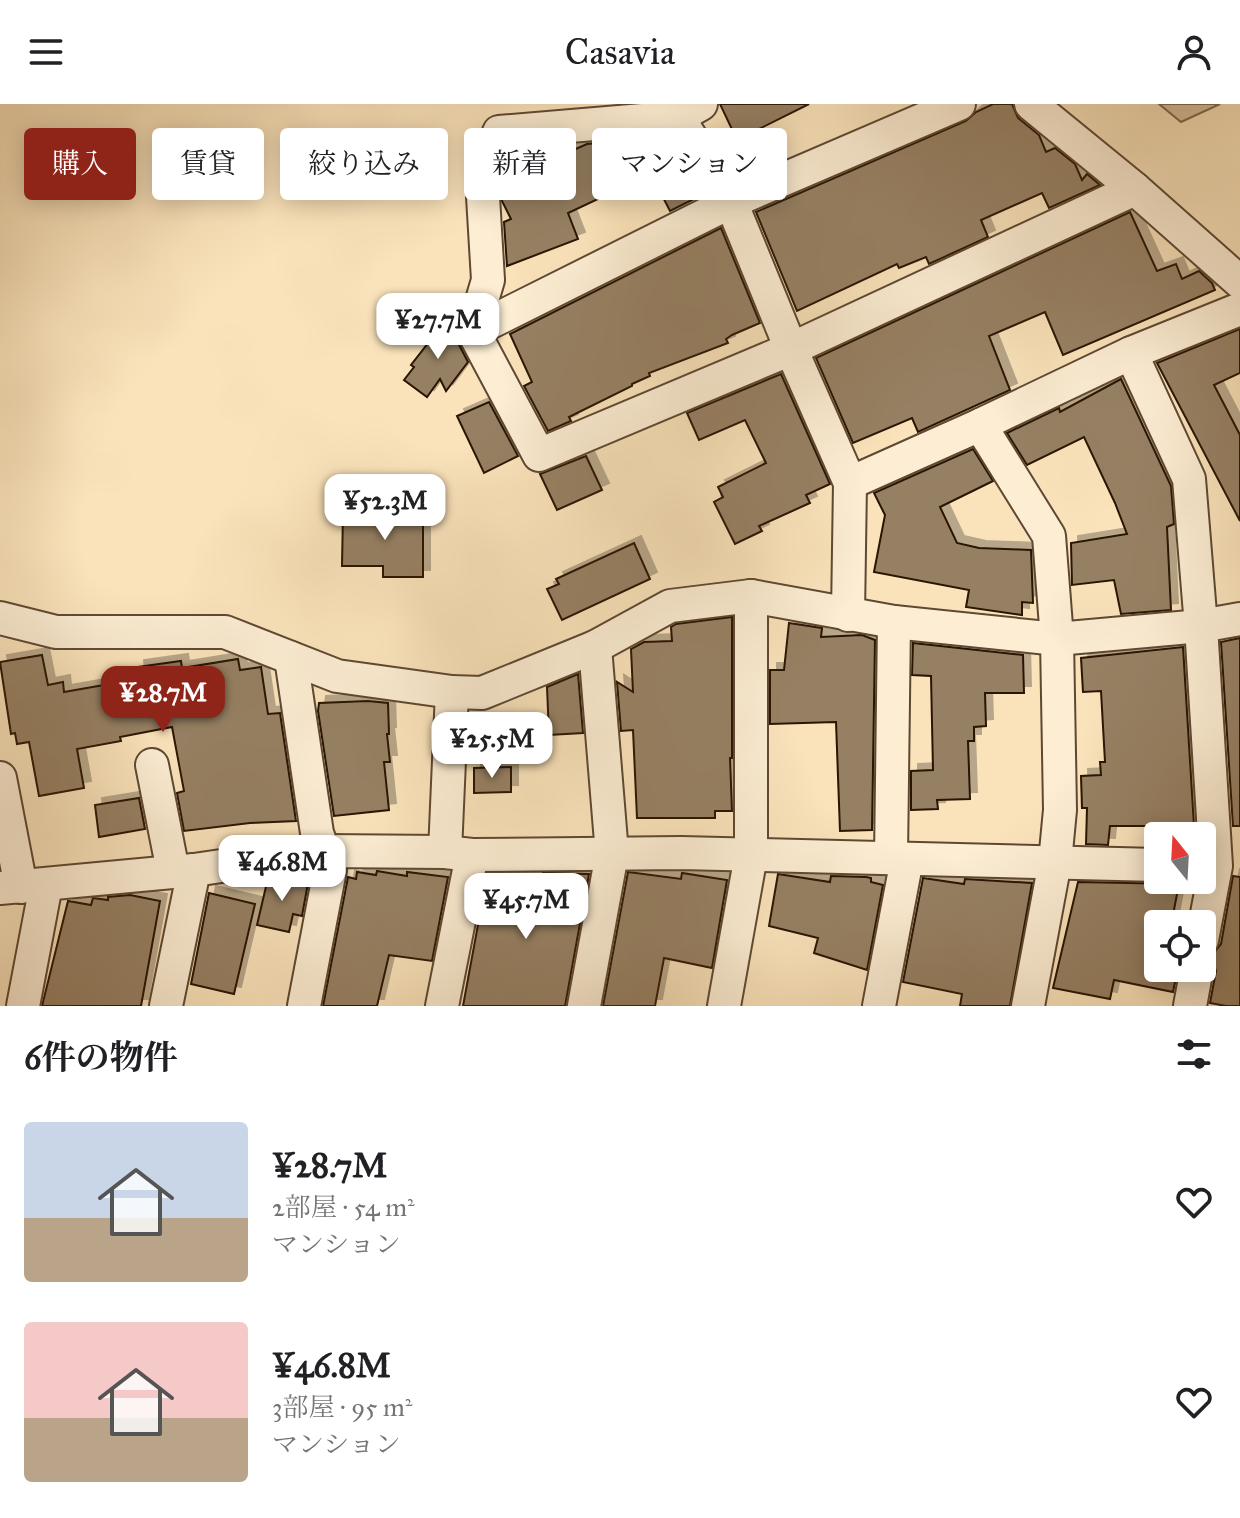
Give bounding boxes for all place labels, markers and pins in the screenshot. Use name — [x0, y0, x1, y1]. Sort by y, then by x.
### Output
pin: ¥27.7M — [373, 293, 503, 361]
pin: ¥52.3M — [320, 474, 450, 542]
pin: ¥28.7M — [98, 666, 228, 734]
pin: ¥25.5M — [427, 712, 557, 780]
pin: ¥46.8M — [217, 835, 347, 903]
pin: ¥45.7M — [461, 873, 591, 941]

